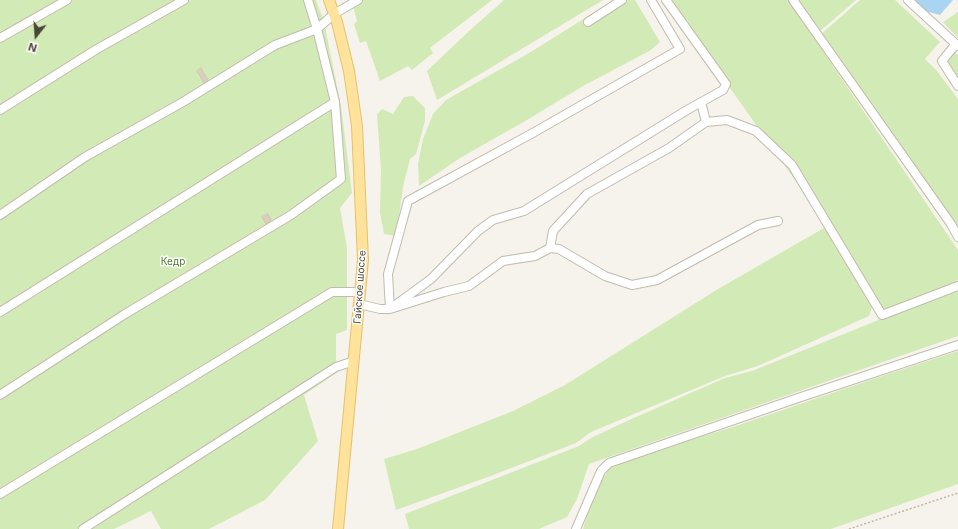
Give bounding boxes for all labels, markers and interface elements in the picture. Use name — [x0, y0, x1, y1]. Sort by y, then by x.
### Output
north arrow — [16, 16, 56, 56]
text: N — [26, 40, 39, 55]
street label: Гайское шоссе — [351, 250, 369, 324]
park label: Кедр — [161, 256, 185, 268]

